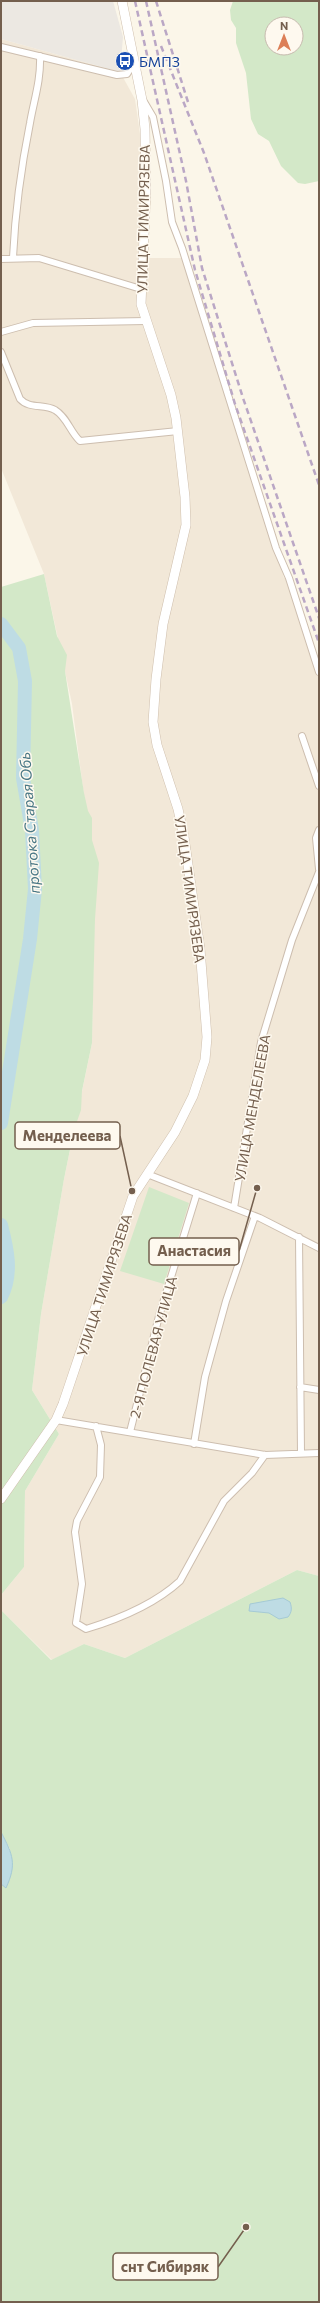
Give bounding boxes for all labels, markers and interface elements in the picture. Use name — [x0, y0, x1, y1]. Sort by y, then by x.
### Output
north arrow — [264, 16, 304, 56]
text: N — [280, 19, 288, 32]
bus stop icon: БМПЗ — [114, 50, 136, 72]
place label: БМПЗ — [139, 53, 180, 70]
street label: УЛИЦА ТИМИРЯЗЕВА — [133, 144, 153, 294]
water label: протока Старая Обь — [15, 751, 43, 894]
street label: УЛИЦА ТИМИРЯЗЕВА — [171, 814, 209, 964]
street label: УЛИЦА МЕНДЕЛЕЕВА — [231, 1033, 273, 1183]
callout: Менделеева — [15, 1122, 120, 1149]
text: Менделеева — [23, 1126, 112, 1144]
street label: УЛИЦА ТИМИРЯЗЕВА — [73, 1211, 135, 1358]
callout: Анастасия — [149, 1238, 239, 1265]
text: Анастасия — [157, 1241, 231, 1259]
street label: 2-Я ПОЛЕВАЯ УЛИЦА — [126, 1274, 180, 1420]
callout: снт Сибиряк — [113, 2253, 218, 2280]
text: снт Сибиряк — [121, 2257, 210, 2275]

